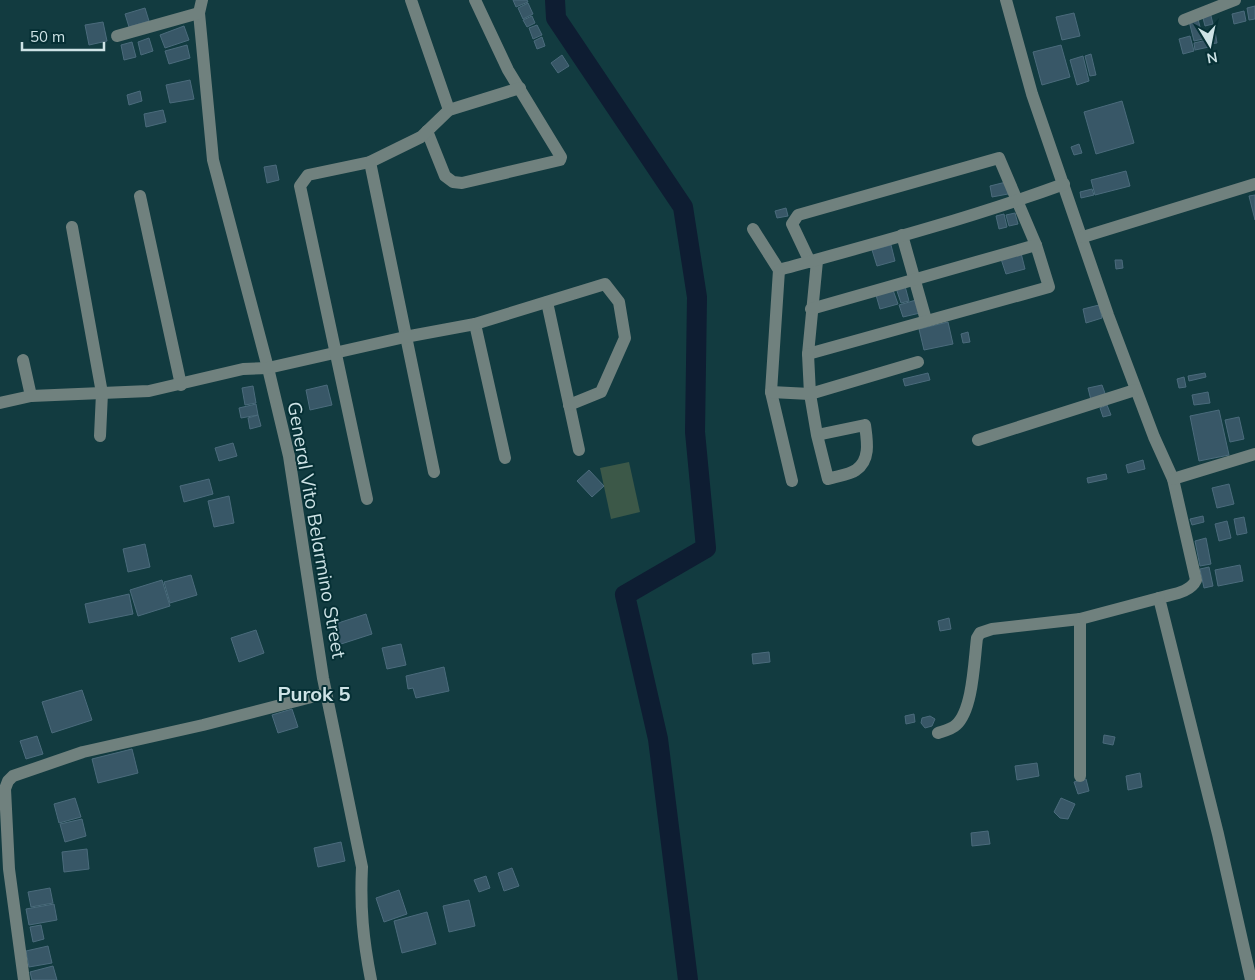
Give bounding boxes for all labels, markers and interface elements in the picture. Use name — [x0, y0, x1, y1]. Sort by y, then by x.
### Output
scale bar — [22, 20, 105, 52]
north arrow — [1185, 20, 1235, 70]
text: 50 m — [30, 27, 65, 46]
text: N — [1205, 48, 1219, 68]
street label: General Vito Belarmino Street — [283, 400, 351, 661]
district label: Purok 5 — [277, 681, 351, 706]

